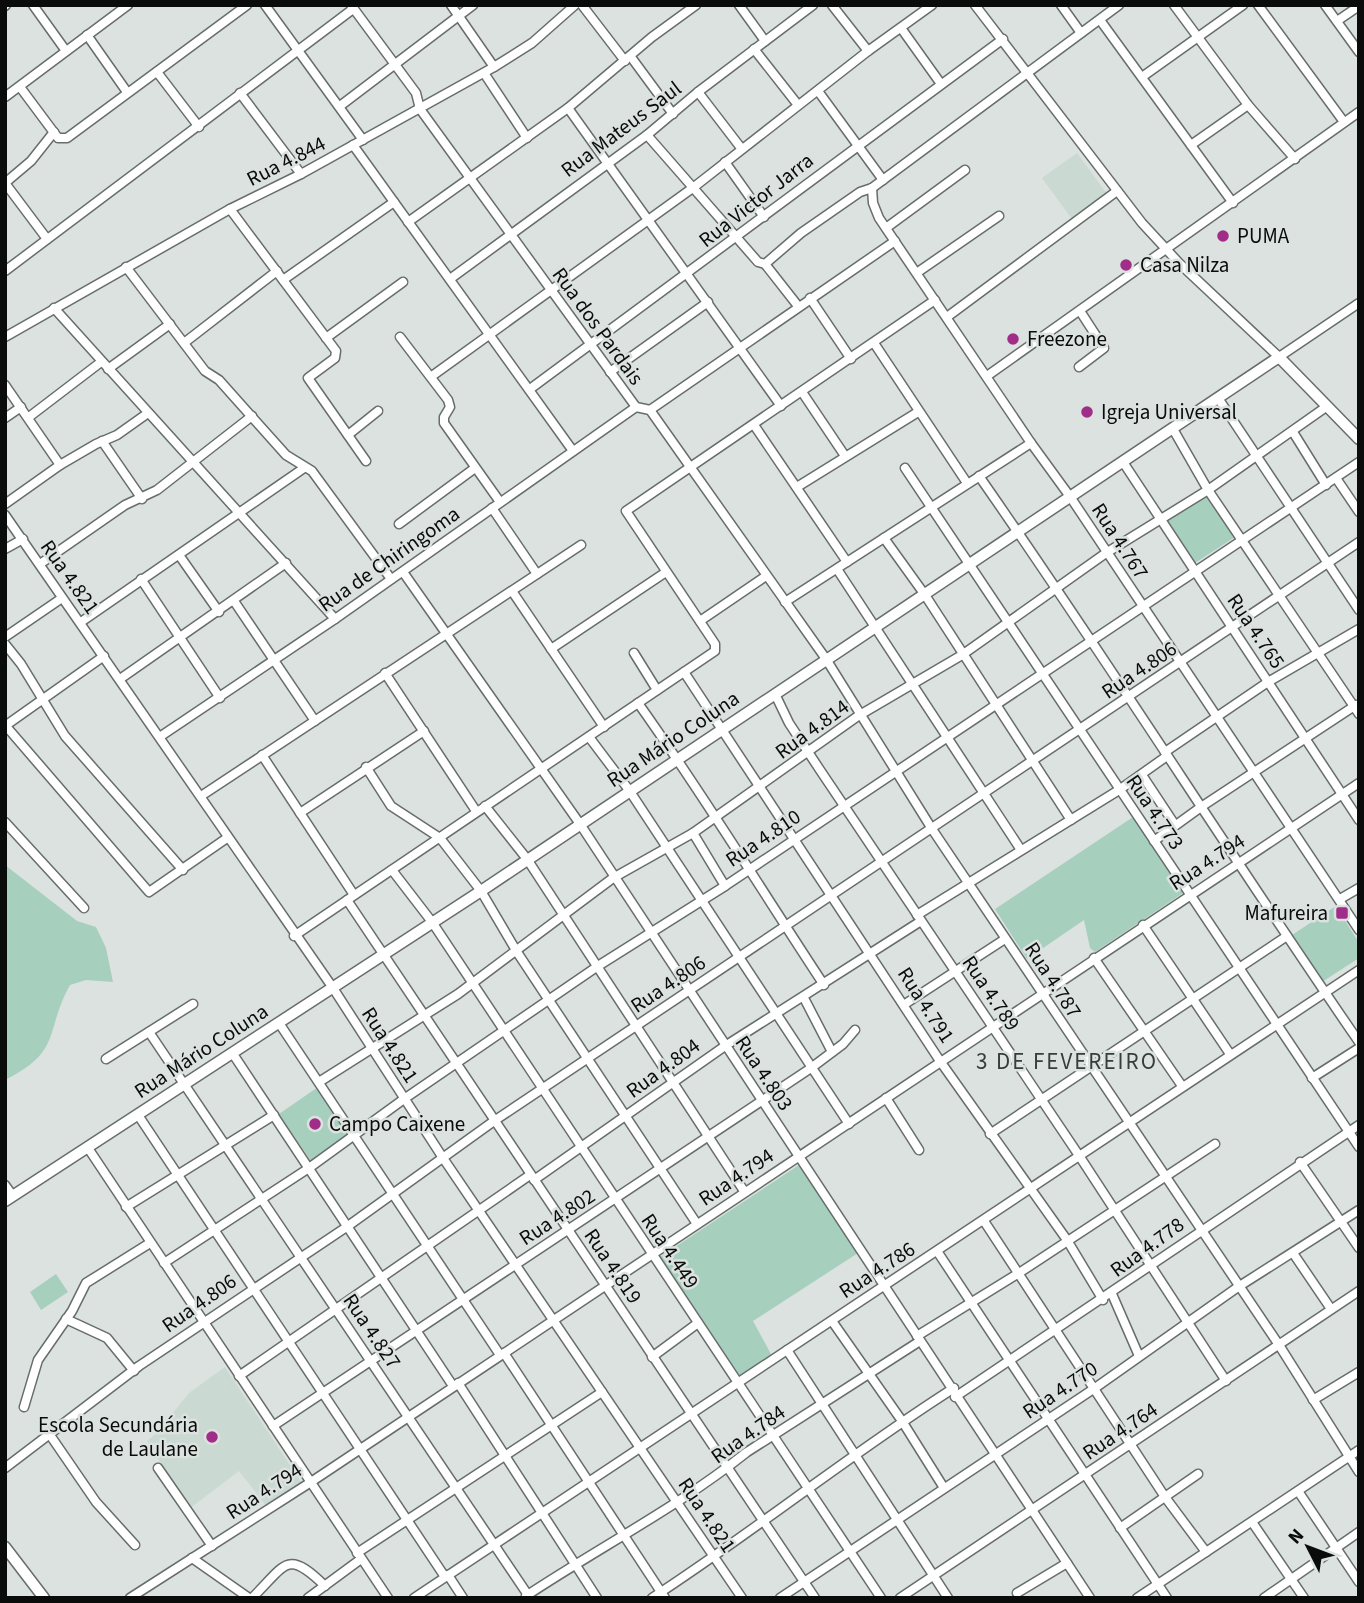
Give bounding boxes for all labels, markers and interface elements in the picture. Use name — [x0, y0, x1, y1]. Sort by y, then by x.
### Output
street label: Rua Mateus Saul — [554, 74, 688, 184]
street label: Rua 4.844 — [241, 128, 331, 194]
street label: Rua Victor Jarra — [692, 146, 820, 254]
place label: PUMA — [1237, 221, 1290, 251]
marker: PUMA — [1215, 228, 1231, 244]
place label: Casa Nilza — [1140, 250, 1229, 280]
marker: Casa Nilza — [1118, 257, 1134, 273]
street label: Rua dos Pardais — [545, 261, 651, 391]
place label: Freezone — [1027, 324, 1107, 354]
marker: Freezone — [1005, 331, 1021, 347]
place label: Igreja Universal — [1101, 397, 1237, 427]
marker: Igreja Universal — [1079, 404, 1095, 420]
street label: Rua 4.767 — [1084, 497, 1156, 585]
street label: Rua de Chiringoma — [312, 499, 466, 619]
street label: Rua 4.821 — [33, 534, 107, 620]
street label: Rua 4.765 — [1220, 587, 1292, 675]
street label: Rua 4.806 — [1095, 634, 1183, 706]
street label: Rua Mário Coluna — [601, 683, 745, 795]
street label: Rua 4.814 — [769, 692, 855, 766]
street label: Rua 4.773 — [1119, 768, 1191, 856]
street label: Rua 4.810 — [719, 802, 807, 874]
street label: Rua 4.794 — [1163, 826, 1251, 898]
place label: Mafureira — [1245, 898, 1328, 928]
marker: Mafureira — [1334, 905, 1350, 921]
street label: Rua 4.787 — [1017, 936, 1089, 1024]
street label: Rua 4.806 — [624, 948, 712, 1020]
street label: Rua 4.789 — [955, 949, 1027, 1037]
street label: Rua 4.791 — [890, 961, 962, 1049]
street label: Rua Mário Coluna — [128, 996, 274, 1106]
street label: Rua 4.821 — [354, 1001, 426, 1089]
street label: Rua 4.803 — [728, 1029, 800, 1117]
street label: Rua 4.804 — [620, 1031, 706, 1105]
district label: 3 DE FEVEREIRO — [976, 1045, 1158, 1078]
place label: Campo Caixene — [329, 1109, 465, 1139]
marker: Campo Caixene — [307, 1116, 323, 1132]
street label: Rua 4.794 — [692, 1141, 780, 1213]
street label: Rua 4.802 — [513, 1181, 601, 1253]
street label: Rua 4.449 — [634, 1207, 706, 1295]
street label: Rua 4.778 — [1104, 1210, 1190, 1284]
street label: Rua 4.819 — [577, 1222, 649, 1310]
street label: Rua 4.786 — [833, 1234, 921, 1306]
street label: Rua 4.806 — [156, 1266, 242, 1340]
street label: Rua 4.827 — [336, 1287, 408, 1375]
street label: Rua 4.770 — [1016, 1354, 1104, 1426]
street label: Rua 4.764 — [1076, 1395, 1164, 1467]
street label: Rua 4.784 — [705, 1397, 791, 1471]
place label: Escola Secundária de Laulane — [38, 1410, 198, 1464]
marker: Escola Secundária de Laulane — [204, 1429, 220, 1445]
street label: Rua 4.794 — [220, 1455, 308, 1527]
street label: Rua 4.821 — [671, 1471, 743, 1559]
north arrow — [1273, 1512, 1343, 1582]
text: N — [1282, 1523, 1311, 1550]

